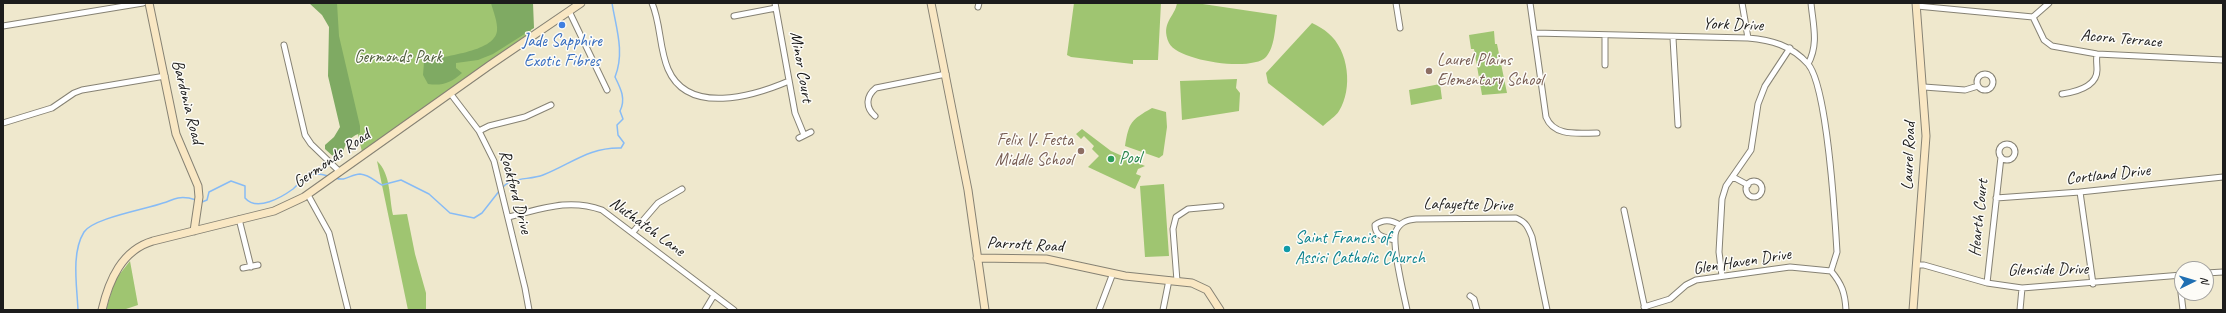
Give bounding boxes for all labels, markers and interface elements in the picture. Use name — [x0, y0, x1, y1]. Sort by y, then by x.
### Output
street label: York Drive — [1702, 14, 1764, 36]
marker: Jade Sapphire Exotic Fibres — [557, 20, 567, 30]
street label: Acorn Terrace — [2080, 25, 2162, 53]
street label: Minor Court — [785, 30, 817, 104]
place label: Jade Sapphire Exotic Fibres — [522, 32, 602, 72]
park label: Germonds Park — [354, 48, 442, 68]
place label: Laurel Plains Elementary School — [1437, 51, 1543, 91]
street label: Bardonia Road — [167, 58, 207, 146]
marker: Laurel Plains Elementary School — [1424, 66, 1434, 76]
street label: Laurel Road — [1898, 122, 1920, 190]
street label: Germonds Road — [290, 125, 374, 193]
place label: Felix V. Festa Middle School — [995, 131, 1073, 171]
marker: Felix V. Festa Middle School — [1076, 146, 1086, 156]
street label: Rockford Drive — [494, 148, 536, 236]
place label: Pool — [1119, 149, 1141, 169]
marker: Pool — [1106, 154, 1116, 164]
street label: Cortland Drive — [2065, 160, 2151, 190]
street label: Hearth Court — [1965, 178, 1993, 258]
street label: Nuthatch Lane — [605, 193, 689, 261]
street label: Lafayette Drive — [1423, 194, 1513, 216]
place label: Saint Francis of Assisi Catholic Church — [1295, 229, 1425, 269]
street label: Parrott Road — [986, 233, 1064, 257]
marker: Saint Francis of Assisi Catholic Church — [1282, 244, 1292, 254]
street label: Glen Haven Drive — [1692, 244, 1792, 280]
street label: Glenside Drive — [2008, 259, 2088, 281]
north arrow — [2174, 261, 2214, 301]
text: N — [2198, 276, 2212, 284]

